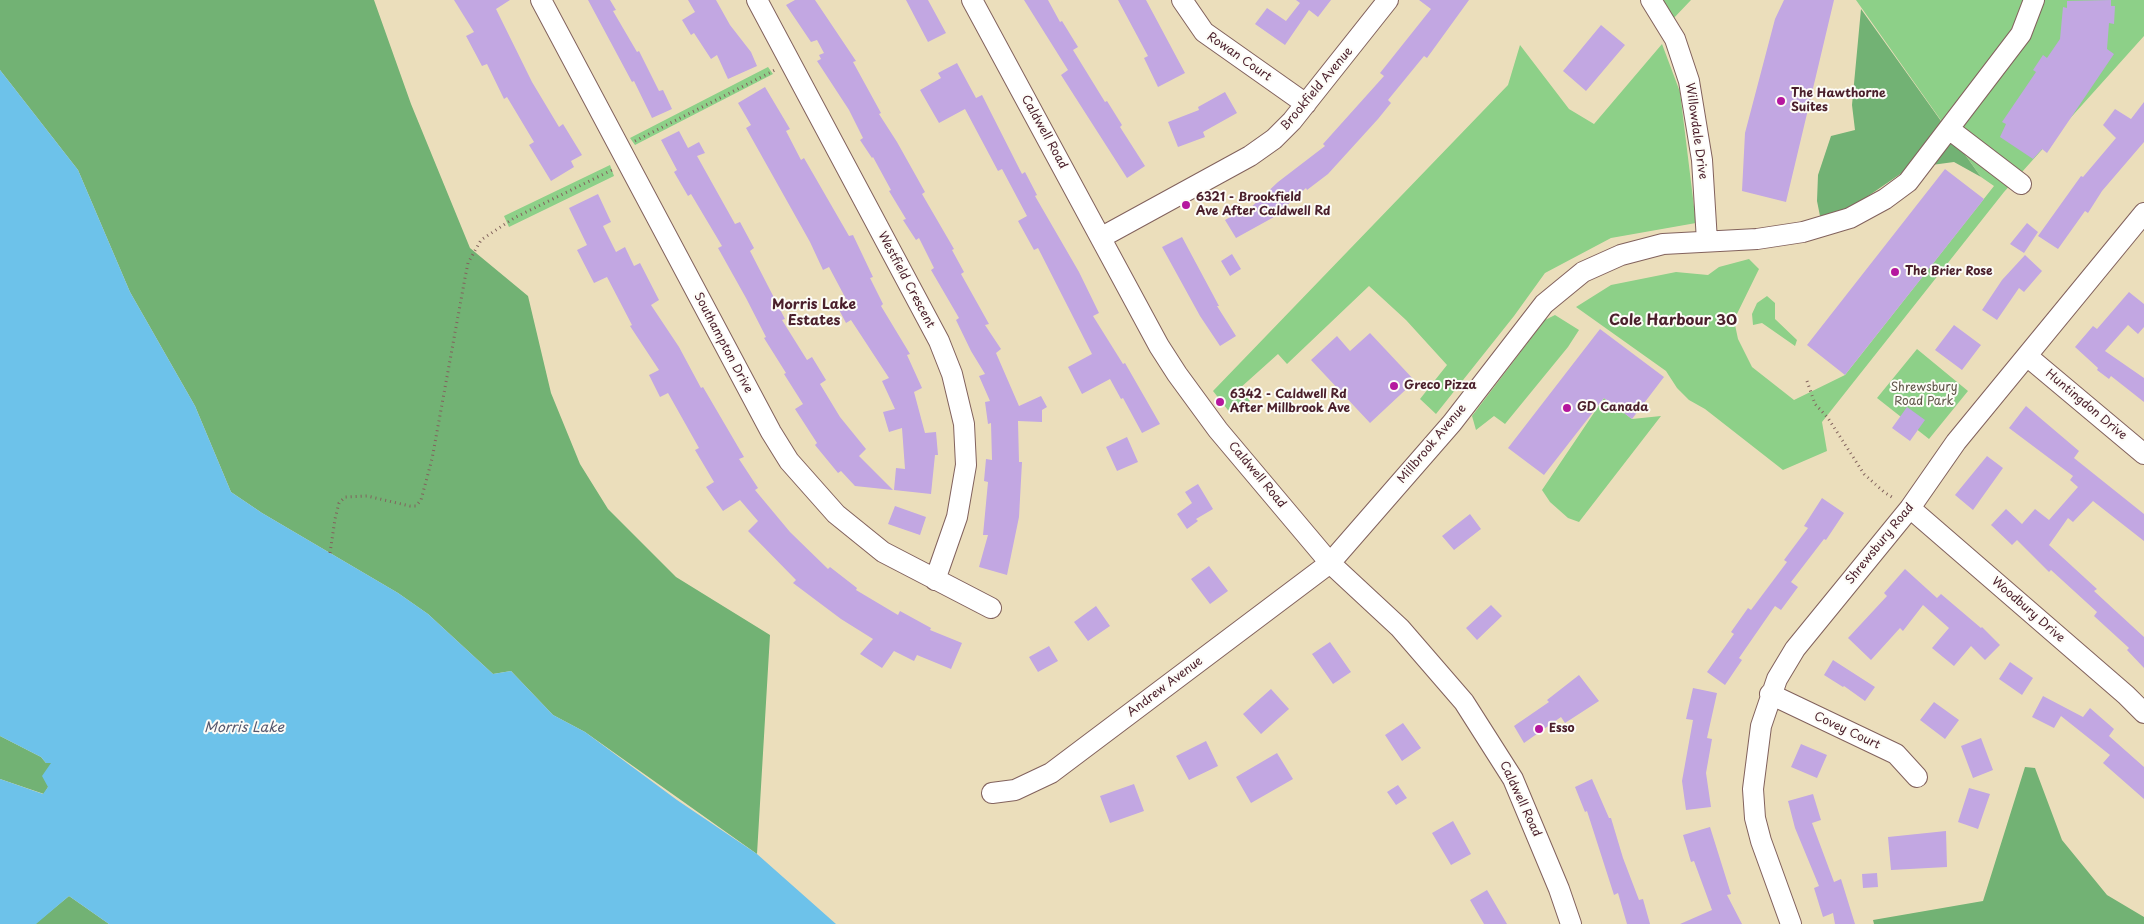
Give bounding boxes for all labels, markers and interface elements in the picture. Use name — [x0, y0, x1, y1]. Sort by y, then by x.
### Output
street label: Rowan Court — [1204, 30, 1274, 84]
street label: Brookfield Avenue — [1278, 44, 1356, 134]
street label: Willowdale Drive — [1682, 82, 1710, 180]
place label: The Hawthorne Suites — [1791, 87, 1886, 115]
street label: Caldwell Road — [1018, 93, 1070, 171]
marker: The Hawthorne Suites — [1775, 95, 1787, 107]
place label: 6321 - Brookfield Ave After Caldwell Rd — [1196, 191, 1330, 219]
marker: 6321 - Brookfield Ave After Caldwell Rd — [1180, 199, 1192, 211]
street label: Westfield Crescent — [874, 229, 938, 331]
place label: The Brier Rose — [1905, 265, 1993, 279]
marker: The Brier Rose — [1889, 266, 1901, 278]
street label: Southampton Drive — [690, 290, 756, 396]
district label: Morris Lake Estates — [772, 297, 856, 330]
district label: Cole Harbour 30 — [1609, 312, 1737, 330]
street label: Huntingdon Drive — [2042, 367, 2130, 443]
place label: Greco Pizza — [1404, 379, 1477, 393]
marker: Greco Pizza — [1388, 380, 1400, 392]
park label: Shrewsbury Road Park — [1890, 381, 1958, 409]
place label: 6342 - Caldwell Rd After Millbrook Ave — [1230, 388, 1350, 416]
marker: 6342 - Caldwell Rd After Millbrook Ave — [1214, 396, 1226, 408]
street label: Millbrook Avenue — [1395, 401, 1469, 487]
place label: GD Canada — [1577, 401, 1649, 415]
marker: GD Canada — [1561, 402, 1573, 414]
street label: Caldwell Road — [1225, 439, 1289, 511]
street label: Shrewsbury Road — [1843, 501, 1917, 587]
street label: Woodbury Drive — [1988, 574, 2068, 646]
street label: Andrew Avenue — [1124, 654, 1206, 720]
street label: Covey Court — [1812, 709, 1882, 753]
water label: Morris Lake — [204, 720, 284, 736]
place label: Esso — [1549, 722, 1575, 736]
marker: Esso — [1533, 723, 1545, 735]
street label: Caldwell Road — [1496, 759, 1544, 839]

